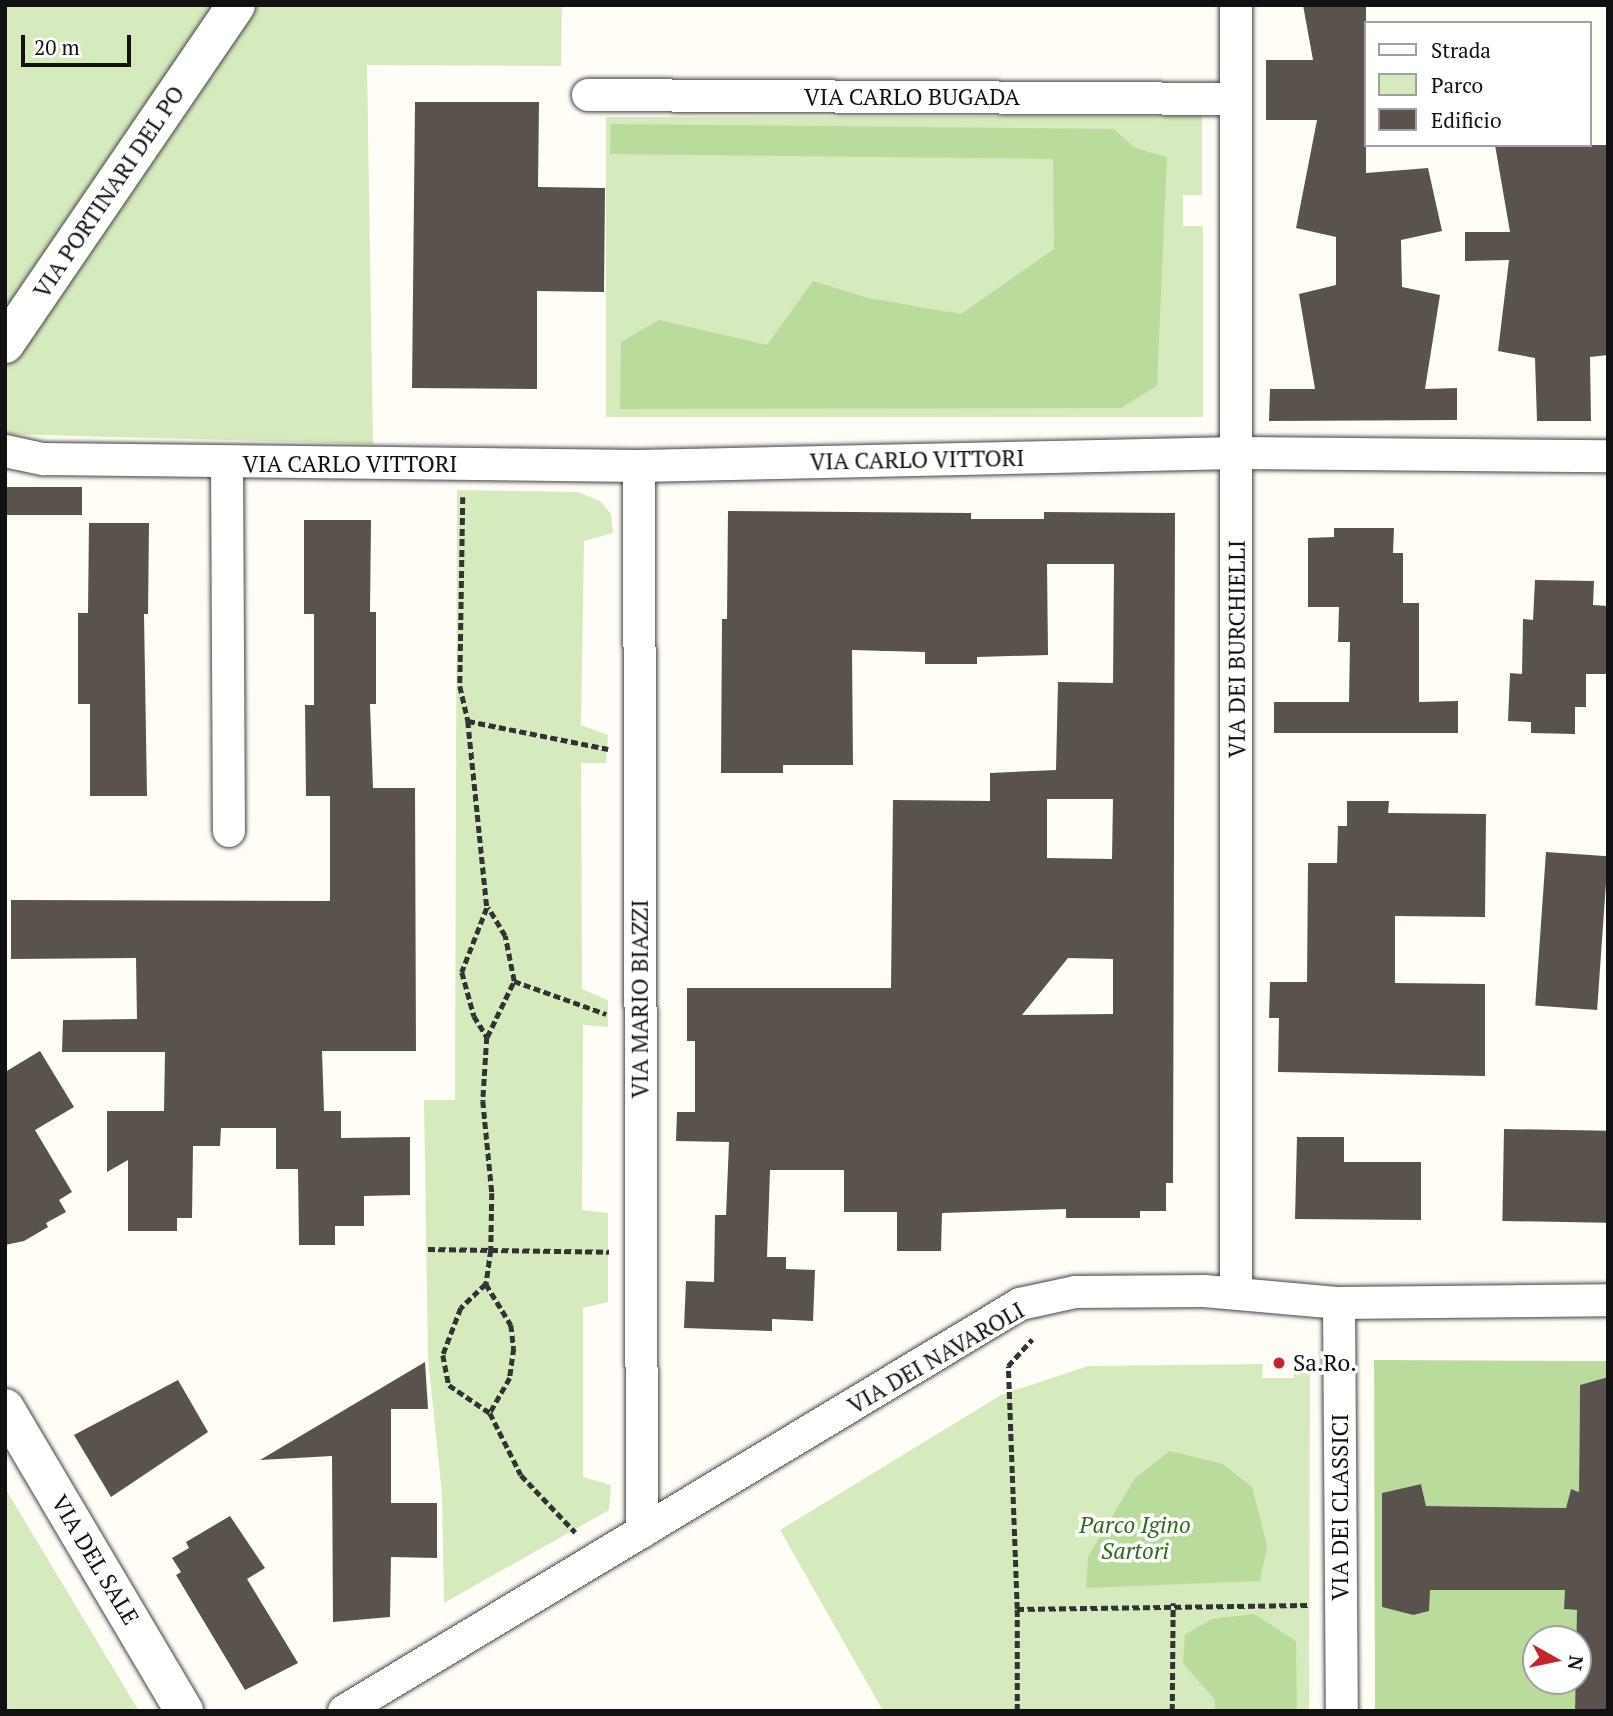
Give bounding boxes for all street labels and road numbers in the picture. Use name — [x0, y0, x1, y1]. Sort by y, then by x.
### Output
street label: VIA PORTINARI DEL PO — [28, 80, 190, 304]
street label: VIA CARLO BUGADA — [804, 83, 1020, 111]
street label: VIA CARLO VITTORI — [809, 444, 1025, 476]
street label: VIA CARLO VITTORI — [242, 450, 458, 478]
street label: VIA DEI BURCHIELLI — [1223, 540, 1251, 758]
street label: VIA MARIO BIAZZI — [626, 899, 654, 1099]
street label: VIA DEI NAVAROLI — [843, 1296, 1029, 1420]
street label: VIA DEI CLASSICI — [1326, 1413, 1354, 1601]
street label: VIA DEL SALE — [45, 1490, 145, 1630]

